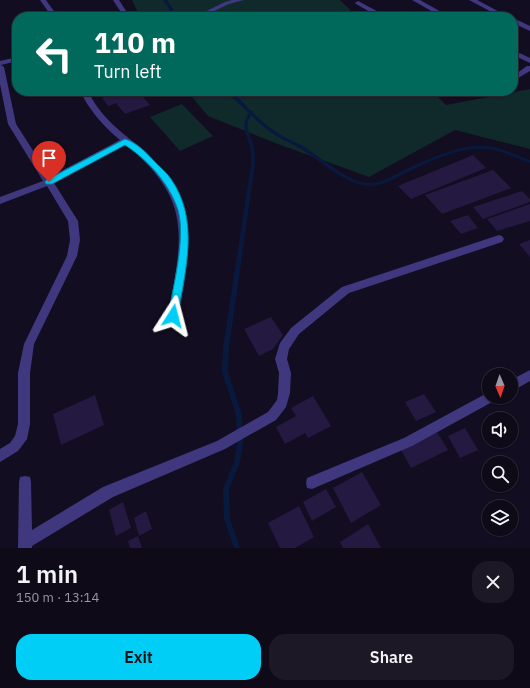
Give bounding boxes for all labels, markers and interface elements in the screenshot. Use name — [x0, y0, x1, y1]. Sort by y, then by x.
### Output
text: 110 m — [94, 24, 176, 61]
icon: left — [28, 28, 80, 80]
text: Turn left — [94, 60, 162, 83]
pin — [32, 141, 66, 182]
icon: arrive — [38, 147, 60, 169]
position arrow — [152, 295, 194, 337]
north arrow — [482, 368, 518, 404]
map controls — [482, 368, 518, 536]
button: sound — [482, 412, 518, 448]
button: search — [482, 456, 518, 492]
button: layers — [482, 500, 518, 536]
text: 1 min — [16, 558, 78, 590]
button: close — [472, 561, 514, 603]
text: 150 m · 13:14 — [16, 589, 99, 606]
button: Exit — [16, 634, 261, 680]
button: Share — [269, 634, 514, 680]

